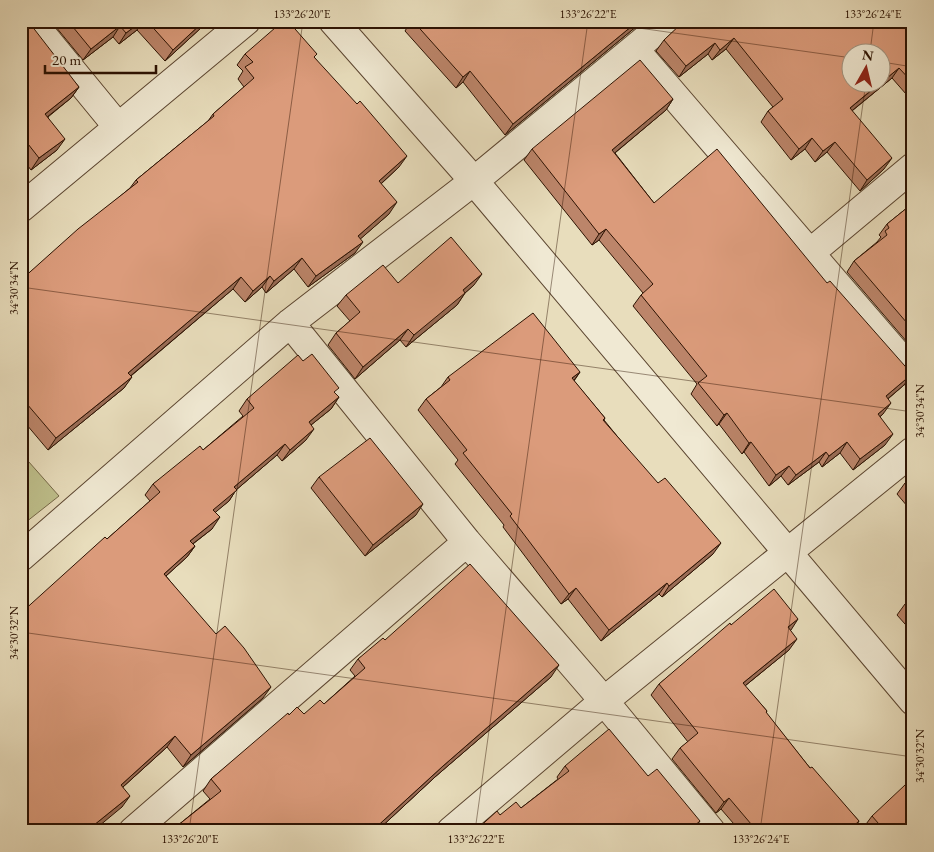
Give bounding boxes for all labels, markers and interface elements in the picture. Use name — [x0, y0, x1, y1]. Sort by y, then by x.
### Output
text: 133°26'20"E — [274, 6, 331, 22]
text: 133°26'22"E — [560, 6, 617, 22]
text: 133°26'24"E — [845, 6, 902, 22]
scale bar — [45, 42, 156, 74]
north arrow — [842, 42, 892, 92]
text: N — [861, 45, 875, 65]
text: 20 m — [52, 50, 81, 69]
text: 34°30'34"N — [6, 261, 22, 315]
text: 34°30'34"N — [912, 384, 928, 438]
text: 34°30'32"N — [6, 606, 22, 660]
text: 34°30'32"N — [912, 729, 928, 783]
text: 133°26'20"E — [162, 831, 219, 847]
text: 133°26'22"E — [448, 831, 505, 847]
text: 133°26'24"E — [733, 831, 790, 847]

